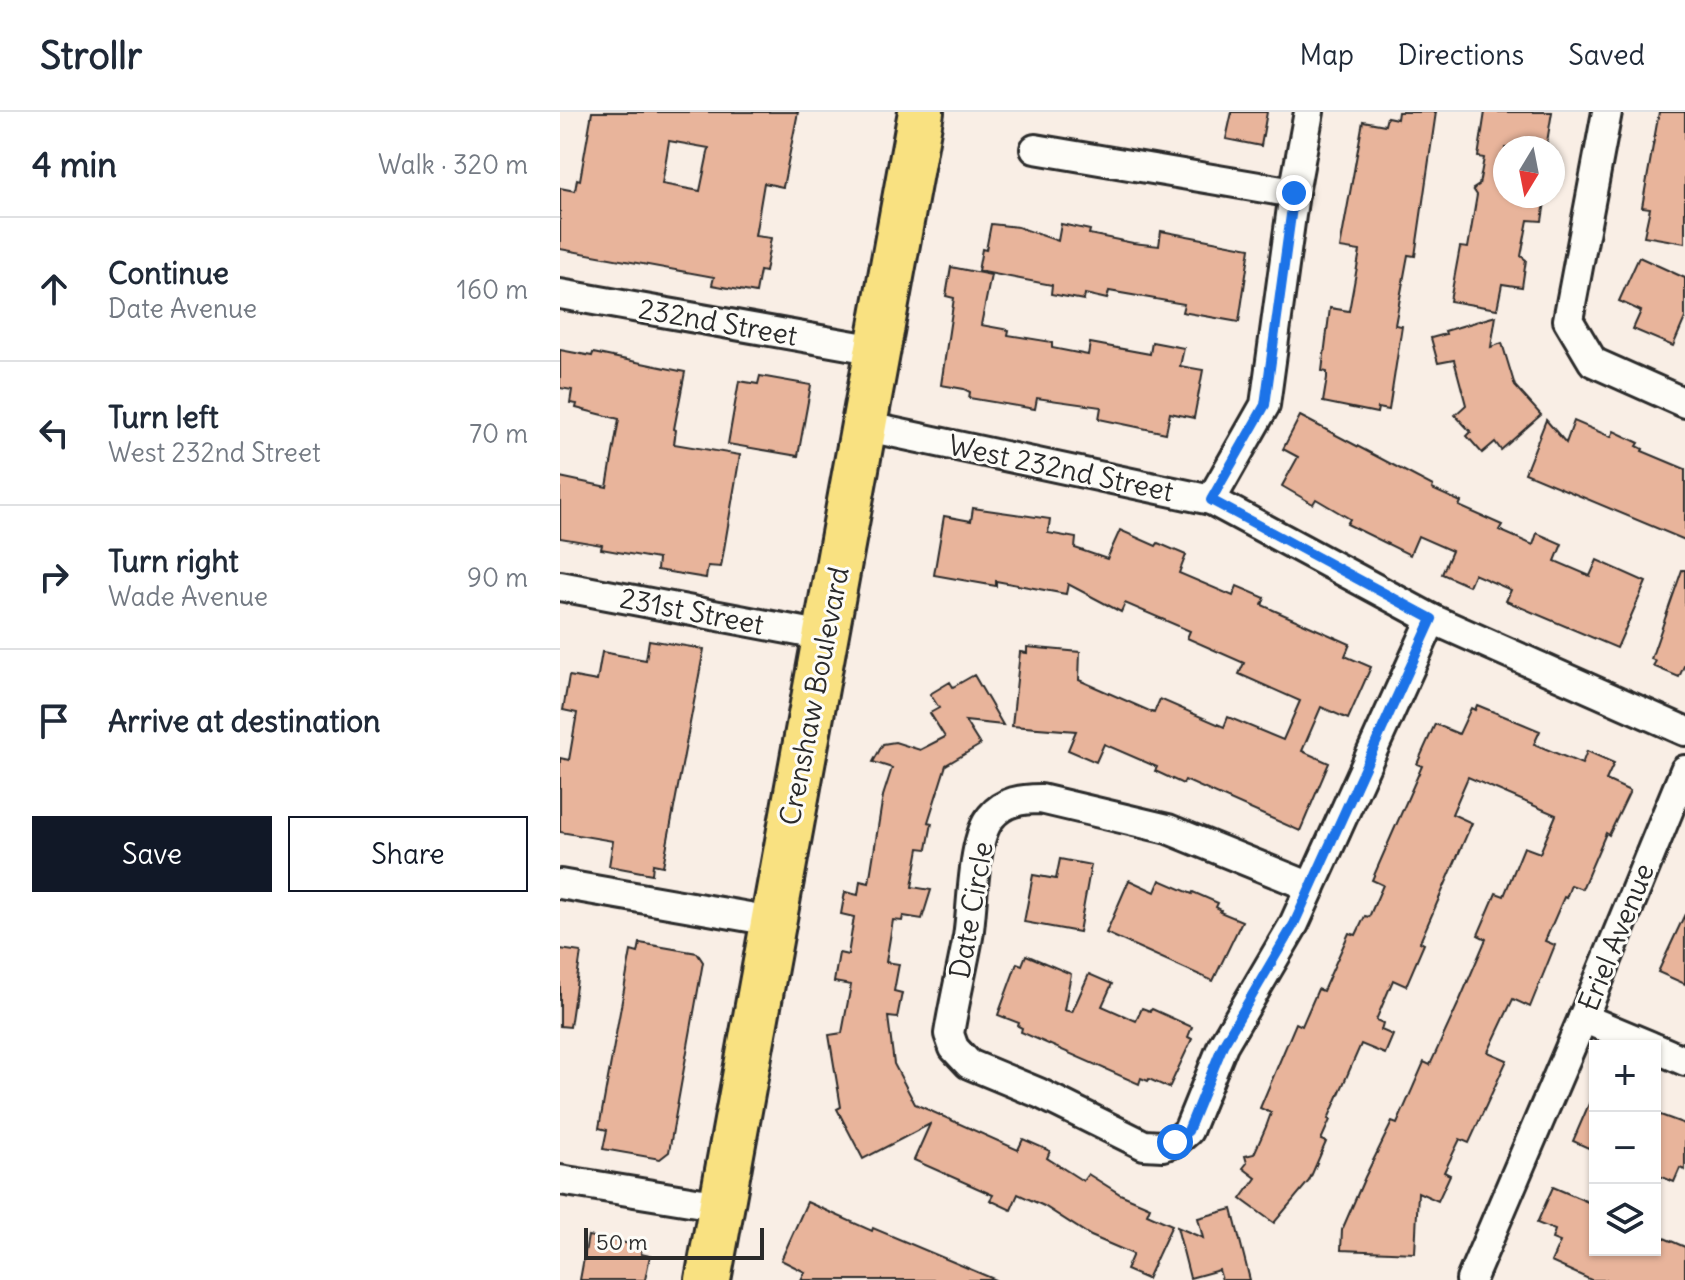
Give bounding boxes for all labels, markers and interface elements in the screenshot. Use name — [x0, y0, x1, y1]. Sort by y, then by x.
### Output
text: Strollr — [40, 32, 142, 79]
text: Map — [1299, 37, 1354, 73]
text: Directions — [1398, 37, 1524, 73]
text: Saved — [1568, 37, 1645, 73]
north arrow — [1493, 136, 1565, 208]
text: 4 min — [32, 143, 117, 186]
text: Walk · 320 m — [378, 148, 528, 181]
route end — [1276, 175, 1312, 211]
text: Continue — [108, 254, 229, 292]
icon: ahead — [32, 267, 76, 311]
text: 160 m — [457, 273, 528, 306]
street label: 232nd Street — [636, 290, 800, 354]
text: Date Avenue — [108, 292, 257, 325]
text: Turn left — [108, 398, 219, 436]
icon: left — [32, 411, 76, 455]
text: 70 m — [469, 417, 528, 450]
street label: West 232nd Street — [945, 427, 1177, 509]
text: West 232nd Street — [108, 436, 321, 469]
text: Turn right — [108, 542, 239, 580]
icon: right — [32, 555, 76, 599]
text: 90 m — [467, 561, 528, 594]
street label: Crenshaw Boulevard — [771, 564, 857, 828]
street label: 231st Street — [617, 579, 767, 643]
text: Wade Avenue — [108, 580, 268, 613]
icon: arrive — [32, 699, 76, 743]
text: Arrive at destination — [108, 702, 380, 740]
button: Save — [32, 816, 272, 892]
button: Share — [288, 816, 528, 892]
street label: Date Circle — [941, 839, 1001, 981]
street label: Eriel Avenue — [1570, 858, 1662, 1016]
map controls — [1589, 1040, 1661, 1256]
button: + — [1589, 1040, 1661, 1112]
button: − — [1589, 1112, 1661, 1184]
route start — [1157, 1124, 1193, 1160]
button: layers — [1589, 1184, 1661, 1256]
scale bar — [584, 1224, 764, 1260]
text: 50 m — [596, 1228, 648, 1256]

